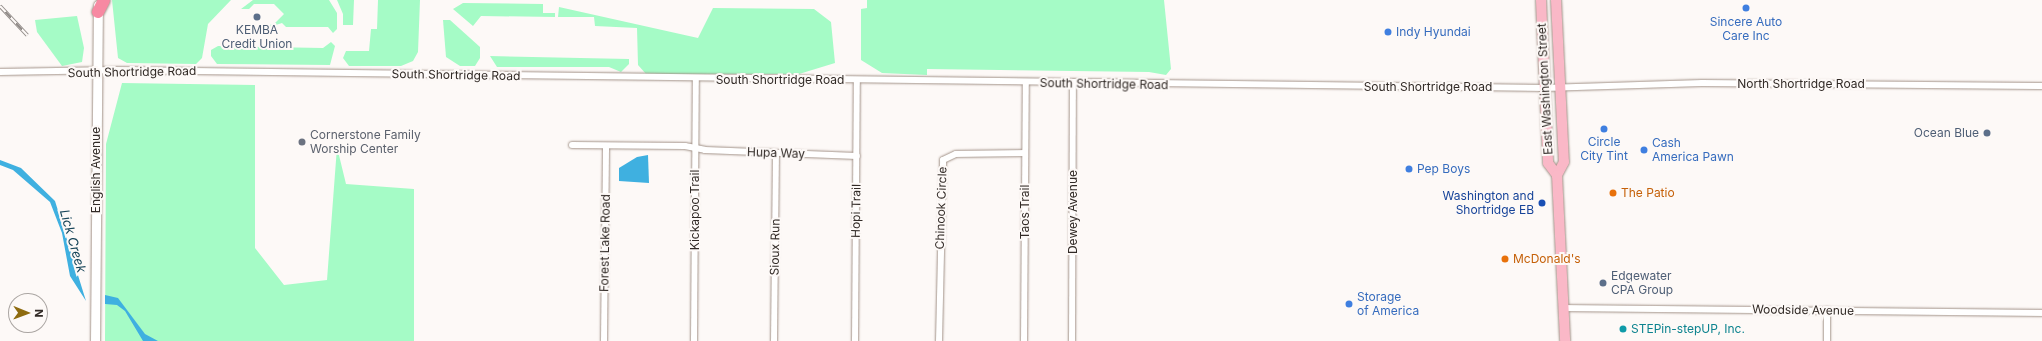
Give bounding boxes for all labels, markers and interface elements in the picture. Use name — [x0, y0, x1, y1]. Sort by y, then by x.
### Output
marker: Sincere Auto Care Inc — [1741, 3, 1751, 13]
marker: KEMBA Credit Union — [252, 12, 262, 22]
place label: Sincere Auto Care Inc — [1710, 15, 1782, 43]
place label: KEMBA Credit Union — [222, 23, 292, 51]
street label: East Washington Street — [1534, 23, 1556, 155]
place label: Indy Hyundai — [1396, 25, 1471, 39]
marker: Indy Hyundai — [1383, 27, 1393, 37]
street label: South Shortridge Road — [68, 64, 196, 80]
street label: South Shortridge Road — [392, 67, 520, 83]
street label: South Shortridge Road — [716, 73, 844, 87]
street label: South Shortridge Road — [1040, 76, 1168, 92]
street label: North Shortridge Road — [1737, 77, 1865, 91]
street label: South Shortridge Road — [1364, 80, 1492, 94]
marker: Circle City Tint — [1599, 124, 1609, 134]
place label: Ocean Blue — [1914, 126, 1979, 140]
street label: English Avenue — [89, 127, 103, 213]
place label: Cornerstone Family Worship Center — [310, 128, 421, 156]
marker: Ocean Blue — [1982, 128, 1992, 138]
place label: Circle City Tint — [1580, 135, 1628, 163]
place label: Cash America Pawn — [1652, 136, 1734, 164]
marker: Cornerstone Family Worship Center — [297, 137, 307, 147]
street label: Hupa Way — [747, 145, 805, 161]
marker: Cash America Pawn — [1639, 145, 1649, 155]
place label: Pep Boys — [1417, 162, 1470, 176]
marker: Pep Boys — [1404, 164, 1414, 174]
street label: Chinook Circle — [932, 166, 950, 250]
street label: Kickapoo Trail — [688, 170, 702, 250]
street label: Dewey Avenue — [1066, 170, 1080, 254]
street label: Hopi Trail — [848, 184, 864, 238]
street label: Taos Trail — [1018, 185, 1032, 239]
place label: The Patio — [1621, 186, 1675, 200]
marker: The Patio — [1608, 188, 1618, 198]
place label: Washington and Shortridge EB — [1443, 189, 1534, 217]
street label: Forest Lake Road — [597, 194, 613, 292]
marker: Washington and Shortridge EB — [1537, 198, 1547, 208]
water label: Lick Creek — [57, 208, 89, 274]
street label: Sioux Run — [767, 219, 783, 275]
place label: McDonald's — [1513, 252, 1581, 266]
marker: McDonald's — [1500, 254, 1510, 264]
place label: Edgewater CPA Group — [1611, 269, 1673, 297]
marker: Edgewater CPA Group — [1598, 278, 1608, 288]
place label: Storage of America — [1357, 290, 1419, 318]
north arrow — [8, 293, 48, 333]
marker: Storage of America — [1344, 299, 1354, 309]
street label: Woodside Avenue — [1752, 302, 1854, 318]
text: N — [32, 309, 46, 318]
place label: STEPin-stepUP, Inc. — [1631, 322, 1745, 336]
marker: STEPin-stepUP, Inc. — [1618, 324, 1628, 334]

